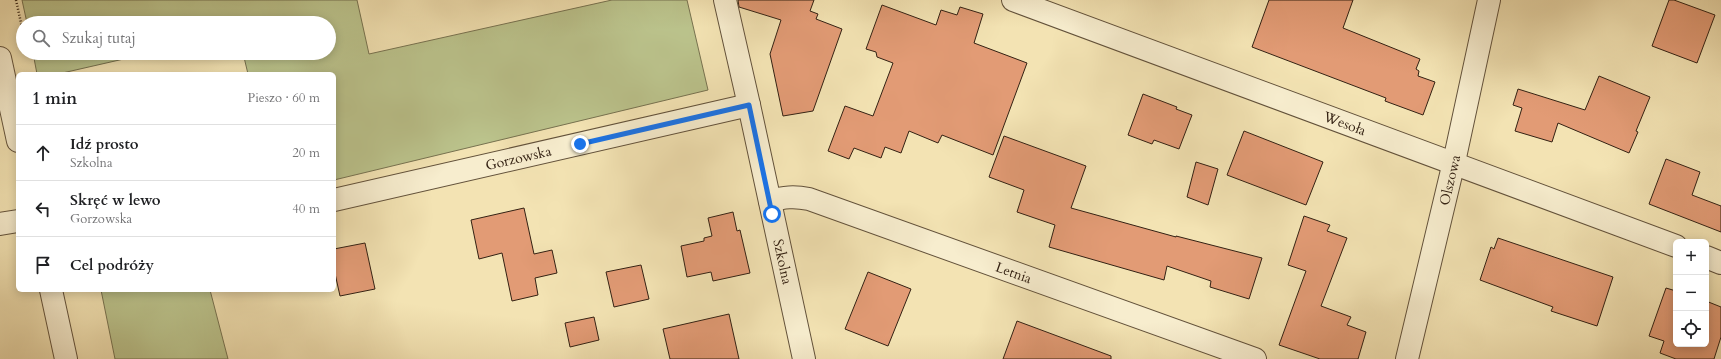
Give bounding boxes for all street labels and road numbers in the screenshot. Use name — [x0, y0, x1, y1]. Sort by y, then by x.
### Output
street label: Wesoła — [1320, 107, 1369, 140]
street label: Gorzowska — [484, 142, 553, 175]
street label: Olszowa — [1435, 153, 1465, 207]
street label: Szkolna — [768, 237, 797, 286]
street label: Letnia — [993, 258, 1034, 288]

